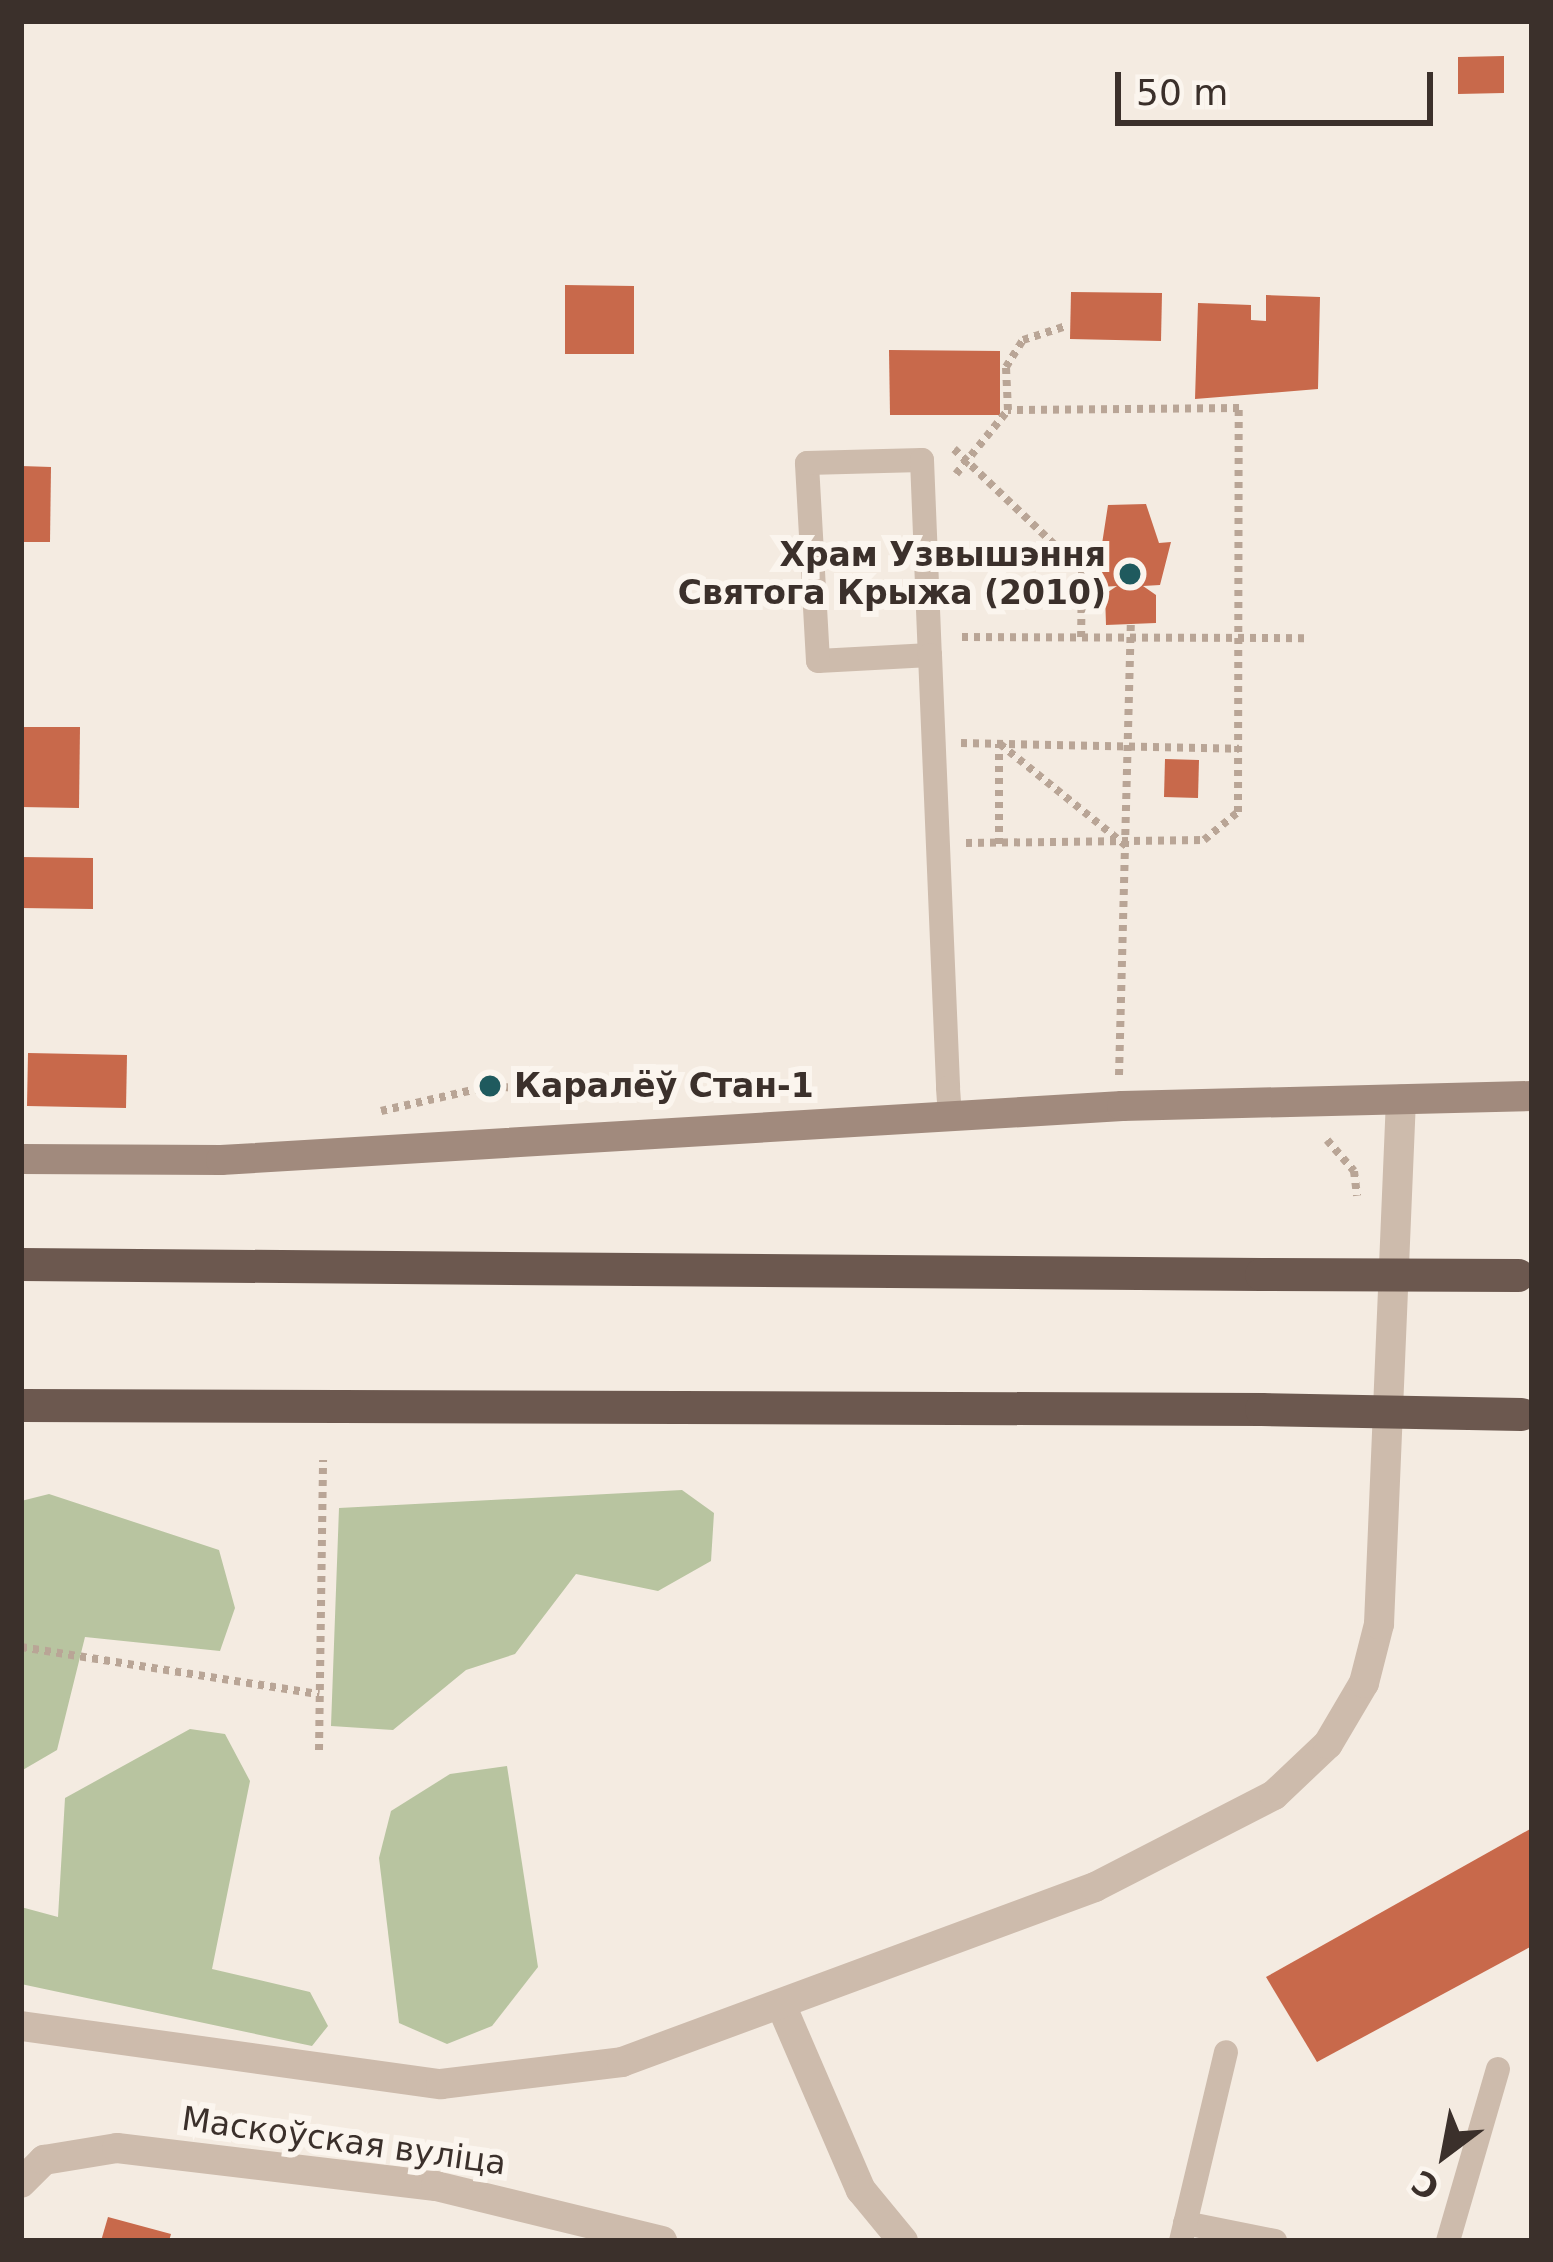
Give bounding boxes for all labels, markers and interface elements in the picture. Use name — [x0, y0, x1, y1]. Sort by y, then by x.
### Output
scale bar — [1121, 48, 1439, 122]
text: 50 m — [1136, 72, 1228, 113]
place label: Храм Узвышэння Святога Крыжа (2010) — [678, 535, 1106, 613]
marker: Храм Узвышэння Святога Крыжа (2010) — [1117, 561, 1143, 587]
place label: Каралёў Стан-1 — [514, 1066, 814, 1106]
marker: Каралёў Стан-1 — [477, 1073, 503, 1099]
north arrow — [1385, 2094, 1505, 2214]
street label: Маскоўская вуліца — [179, 2099, 509, 2183]
text: С — [1405, 2162, 1446, 2208]

